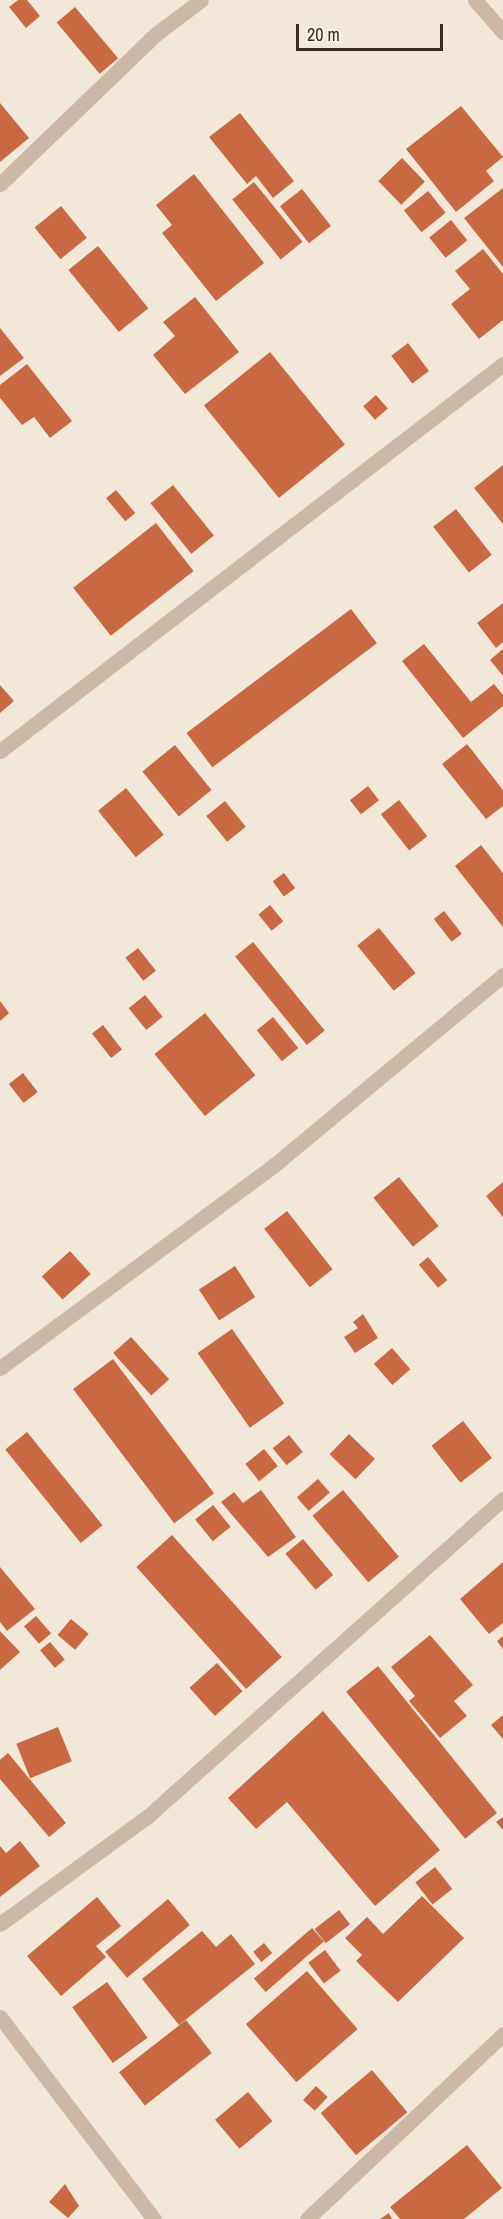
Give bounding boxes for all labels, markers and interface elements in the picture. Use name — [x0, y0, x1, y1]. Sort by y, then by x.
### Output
scale bar — [299, 12, 446, 50]
text: 20 m — [307, 22, 340, 47]

